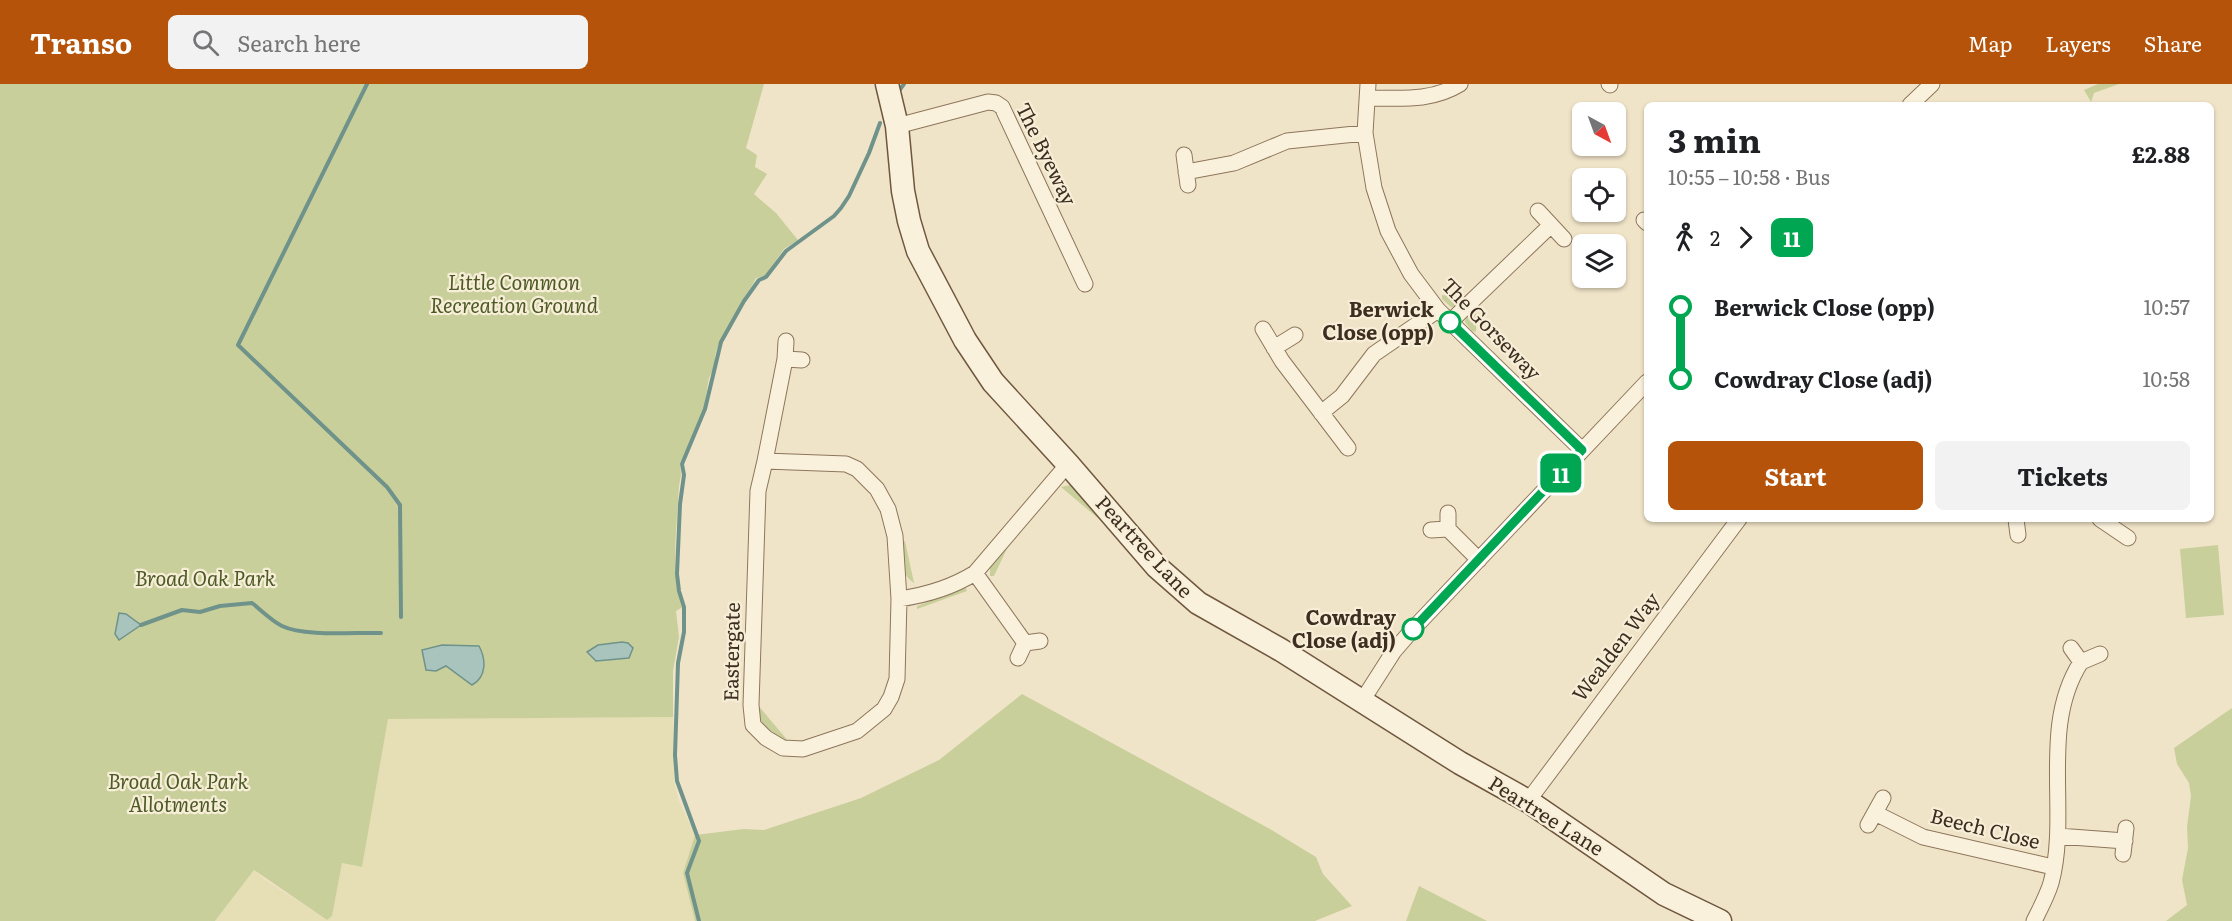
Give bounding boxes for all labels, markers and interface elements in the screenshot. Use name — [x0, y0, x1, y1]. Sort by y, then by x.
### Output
search box — [168, 15, 588, 69]
text: Transo — [30, 21, 132, 63]
icon: search — [189, 26, 222, 59]
text: Search here — [237, 26, 361, 59]
text: Map — [1968, 27, 2013, 58]
text: Layers — [2046, 27, 2111, 58]
text: Share — [2144, 27, 2202, 58]
street label: The Byeway — [1010, 97, 1086, 210]
north arrow — [1572, 102, 1626, 156]
map controls — [1572, 102, 1626, 288]
text: 3 min — [1668, 114, 1761, 163]
text: £2.88 — [2132, 137, 2190, 170]
text: 10:55 – 10:58 · Bus — [1668, 161, 1830, 191]
button: locate — [1572, 168, 1626, 222]
icon: walk — [1668, 221, 1701, 254]
icon: forward — [1729, 221, 1762, 254]
text: 2 — [1710, 222, 1720, 252]
text: 11 — [1783, 222, 1801, 253]
button: layers — [1572, 234, 1626, 288]
park label: Little Common Recreation Ground — [430, 266, 599, 319]
street label: The Gorseway — [1436, 270, 1550, 386]
text: Berwick Close (opp) — [1714, 290, 1935, 323]
text: 10:57 — [2143, 291, 2190, 321]
place label: Berwick Close (opp) — [1322, 293, 1435, 346]
marker: Berwick Close (opp) — [1439, 311, 1461, 333]
text: Cowdray Close (adj) — [1714, 362, 1932, 395]
text: 10:58 — [2142, 363, 2190, 393]
button: Start — [1668, 441, 1923, 510]
button: Tickets — [1935, 441, 2190, 510]
line badge: 11 — [1534, 454, 1588, 492]
text: 11 — [1552, 458, 1570, 489]
street label: Peartree Lane — [1090, 488, 1201, 604]
park label: Broad Oak Park — [135, 562, 275, 592]
street label: Wealden Way — [1563, 585, 1666, 707]
place label: Cowdray Close (adj) — [1292, 601, 1397, 654]
street label: Eastergate — [714, 602, 746, 702]
marker: Cowdray Close (adj) — [1402, 618, 1424, 640]
park label: Broad Oak Park Allotments — [108, 765, 248, 818]
street label: Peartree Lane — [1484, 767, 1611, 862]
street label: Beech Close — [1927, 799, 2044, 855]

